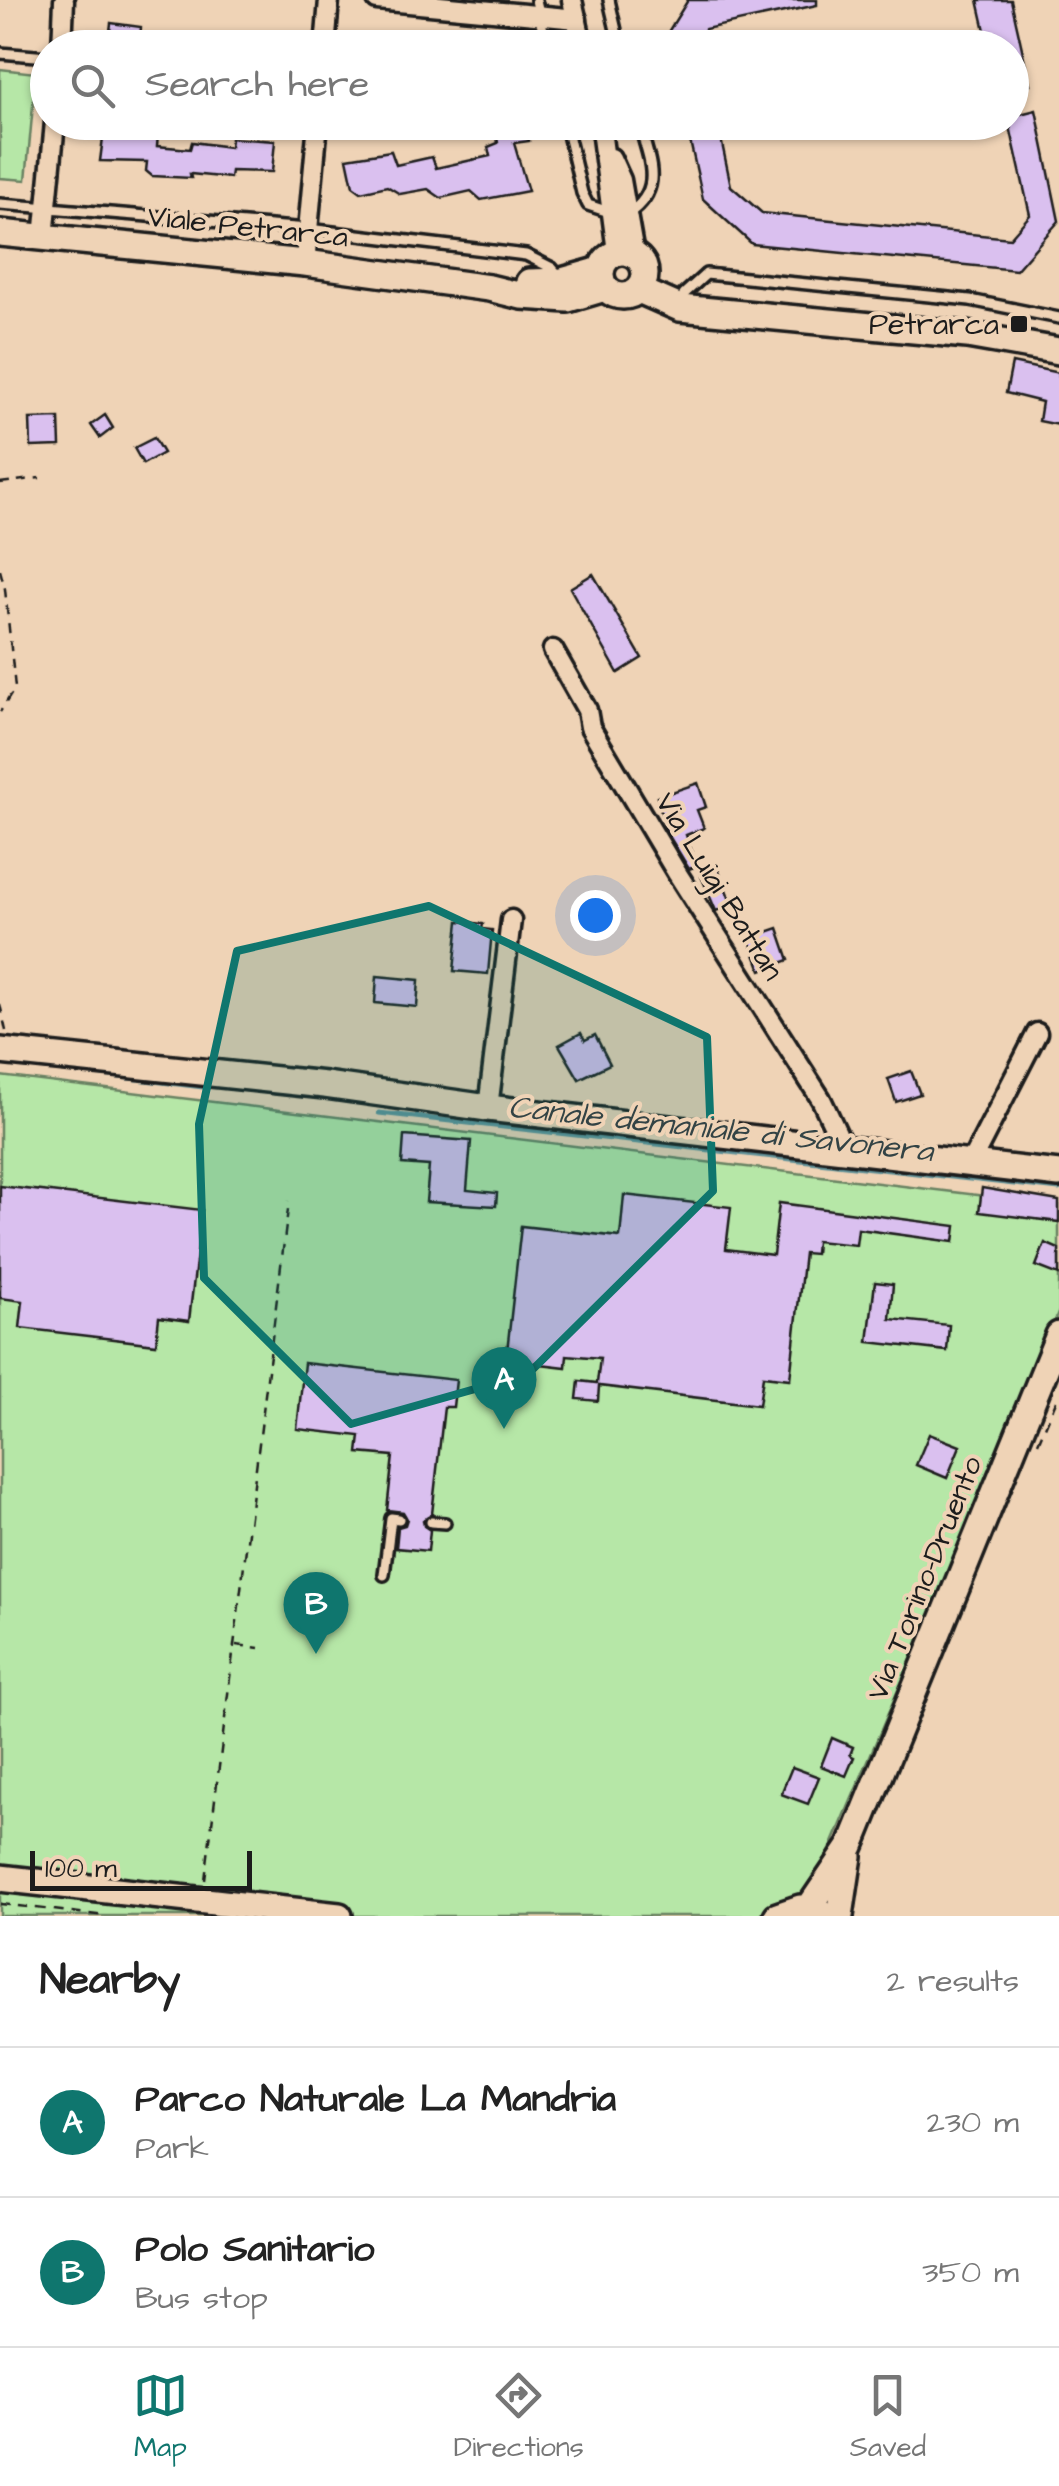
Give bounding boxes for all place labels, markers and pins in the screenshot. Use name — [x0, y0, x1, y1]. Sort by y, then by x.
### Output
place label: Petrarca — [869, 304, 999, 346]
marker: Petrarca — [1008, 313, 1030, 335]
pin: A — [472, 1346, 536, 1429]
pin: B — [284, 1572, 348, 1654]

